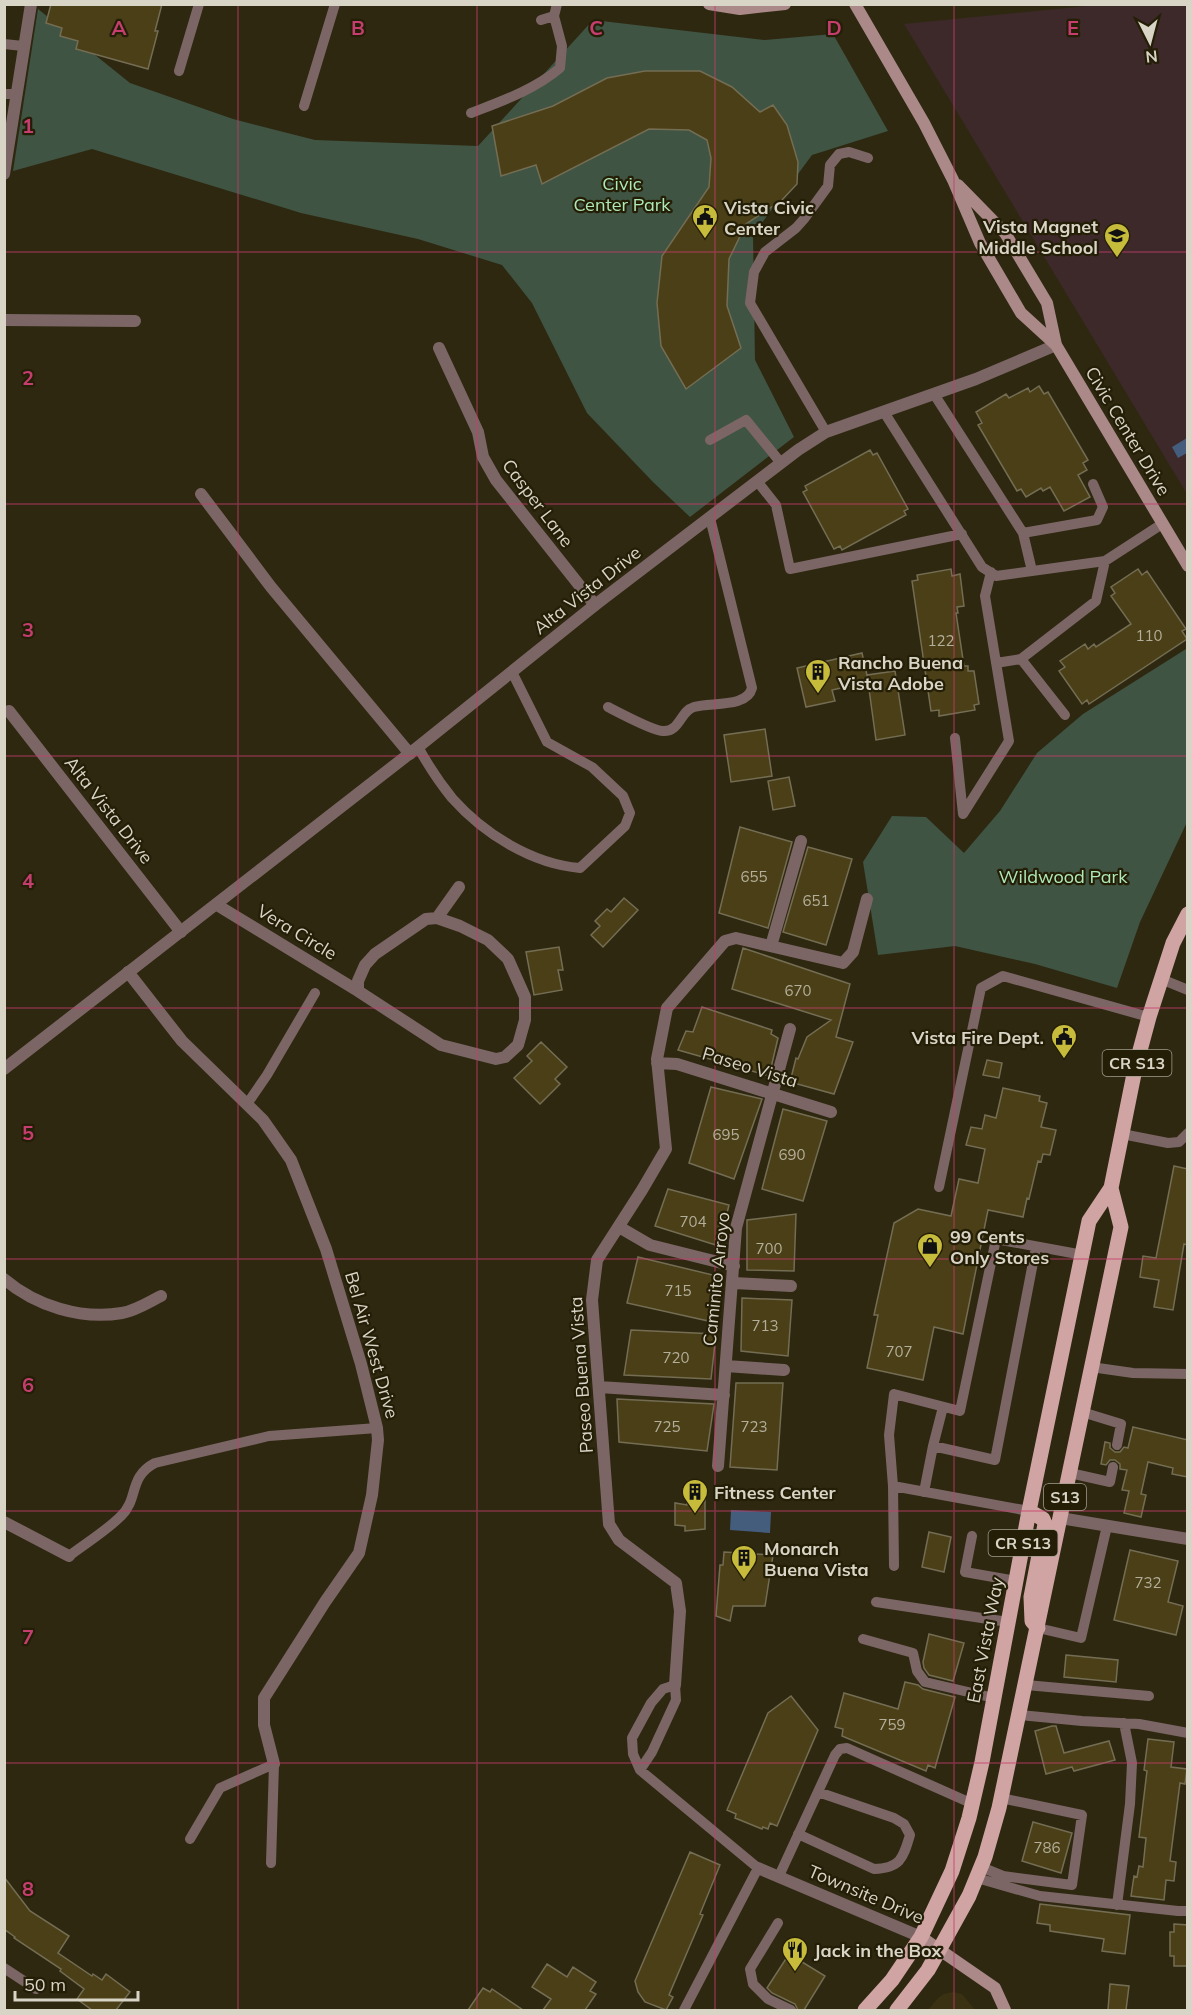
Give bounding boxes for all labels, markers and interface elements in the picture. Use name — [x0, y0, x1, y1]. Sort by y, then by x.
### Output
north arrow — [1120, 12, 1180, 72]
text: A — [112, 15, 127, 40]
text: B — [351, 15, 365, 40]
text: C — [589, 15, 603, 40]
text: D — [826, 15, 842, 40]
text: E — [1067, 15, 1079, 40]
text: N — [1145, 46, 1159, 67]
text: 1 — [22, 113, 34, 138]
park label: Civic Center Park — [573, 172, 671, 216]
place label: Vista Civic Center — [723, 196, 814, 240]
public building icon: Vista Civic Center — [690, 202, 720, 240]
place label: Vista Magnet Middle School — [978, 215, 1098, 259]
school or university icon: Vista Magnet Middle School — [1102, 221, 1132, 259]
street label: Civic Center Drive — [1080, 362, 1176, 500]
text: 2 — [22, 365, 34, 390]
street label: Casper Lane — [497, 454, 579, 552]
street label: Alta Vista Drive — [529, 541, 645, 639]
text: 3 — [22, 617, 34, 642]
house number: 110 — [1135, 626, 1163, 645]
house number: 122 — [927, 631, 955, 650]
place label: Rancho Buena Vista Adobe — [837, 651, 963, 695]
building icon: Rancho Buena Vista Adobe — [803, 657, 833, 695]
street label: Alta Vista Drive — [60, 752, 158, 868]
park label: Wildwood Park — [999, 865, 1128, 888]
house number: 655 — [740, 867, 768, 886]
text: 4 — [22, 868, 34, 893]
house number: 651 — [802, 891, 830, 910]
street label: Vera Circle — [253, 899, 341, 965]
house number: 670 — [784, 981, 812, 1000]
public building icon: Vista Fire Dept. — [1049, 1022, 1079, 1060]
place label: Vista Fire Dept. — [911, 1026, 1044, 1049]
street label: Paseo Vista — [700, 1042, 800, 1092]
road number: CR S13 — [1102, 1050, 1172, 1076]
text: 5 — [22, 1120, 34, 1145]
house number: 695 — [712, 1125, 740, 1144]
house number: 690 — [778, 1145, 806, 1164]
street label: Caminito Arroyo — [698, 1211, 734, 1347]
house number: 704 — [679, 1212, 707, 1231]
place label: 99 Cents Only Stores — [950, 1225, 1049, 1269]
shop icon: 99 Cents Only Stores — [915, 1231, 945, 1269]
house number: 700 — [755, 1239, 783, 1258]
street label: Bel Air West Drive — [340, 1269, 404, 1421]
house number: 715 — [664, 1281, 692, 1300]
street label: Paseo Buena Vista — [564, 1296, 598, 1454]
house number: 713 — [751, 1316, 779, 1335]
house number: 707 — [885, 1342, 913, 1361]
house number: 720 — [662, 1348, 690, 1367]
text: 6 — [22, 1372, 34, 1397]
house number: 725 — [653, 1417, 681, 1436]
house number: 723 — [740, 1417, 768, 1436]
building icon: Fitness Center — [680, 1477, 710, 1515]
place label: Fitness Center — [714, 1481, 837, 1504]
road number: S13 — [1044, 1484, 1086, 1510]
road number: CR S13 — [988, 1530, 1058, 1556]
place label: Monarch Buena Vista — [764, 1537, 869, 1581]
building icon: Monarch Buena Vista — [729, 1543, 759, 1581]
house number: 732 — [1134, 1573, 1162, 1592]
street label: East Vista Way — [962, 1575, 1009, 1705]
text: 7 — [22, 1624, 34, 1649]
house number: 759 — [878, 1715, 906, 1734]
house number: 786 — [1033, 1838, 1061, 1857]
street label: Townsite Drive — [805, 1859, 927, 1929]
text: 8 — [22, 1876, 34, 1901]
restaurant icon: Jack in the Box — [780, 1935, 810, 1973]
place label: Jack in the Box — [814, 1939, 942, 1962]
scale bar — [15, 1964, 138, 2002]
text: 50 m — [24, 1973, 66, 1996]

